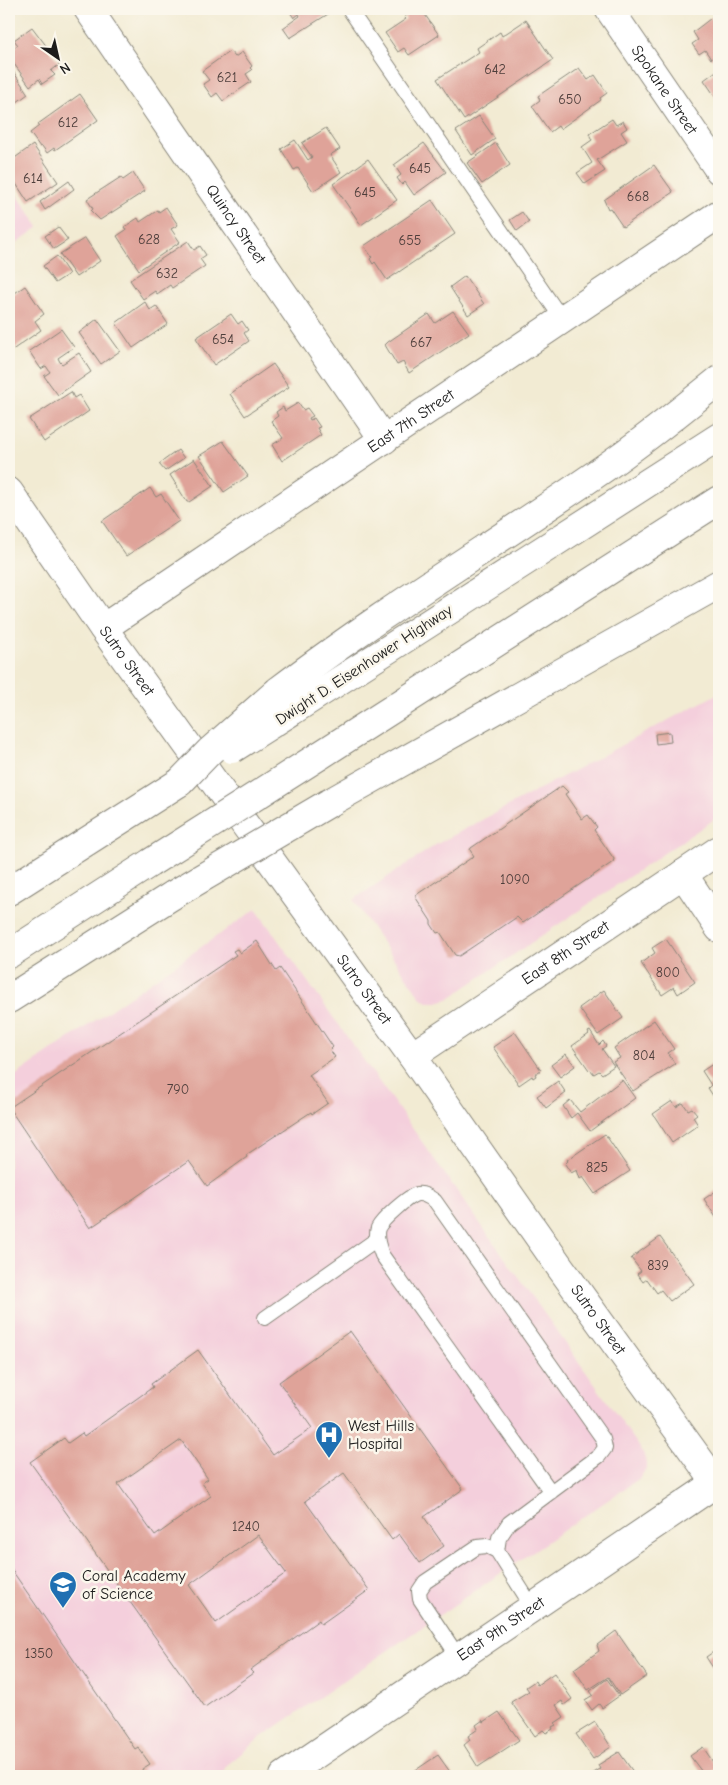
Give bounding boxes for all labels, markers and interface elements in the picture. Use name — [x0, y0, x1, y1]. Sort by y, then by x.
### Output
north arrow — [32, 32, 82, 82]
street label: Spokane Street — [628, 42, 701, 138]
text: N — [56, 59, 74, 78]
house number: 642 — [484, 61, 506, 78]
house number: 621 — [217, 69, 237, 86]
house number: 650 — [558, 91, 582, 108]
house number: 612 — [58, 114, 78, 131]
house number: 645 — [409, 160, 431, 177]
house number: 614 — [23, 170, 43, 187]
street label: Quincy Street — [202, 181, 270, 268]
house number: 645 — [354, 184, 376, 201]
house number: 668 — [627, 188, 649, 205]
house number: 628 — [138, 231, 160, 248]
house number: 655 — [399, 232, 421, 249]
house number: 632 — [156, 265, 178, 282]
house number: 654 — [212, 331, 234, 348]
house number: 667 — [410, 334, 432, 351]
street label: East 7th Street — [364, 385, 458, 457]
street label: Dwight D. Eisenhower Highway — [272, 601, 456, 729]
street label: Sutro Street — [96, 623, 158, 700]
house number: 1090 — [500, 871, 530, 888]
street label: East 8th Street — [519, 917, 613, 989]
street label: Sutro Street — [333, 951, 395, 1028]
house number: 800 — [656, 964, 680, 981]
house number: 804 — [633, 1047, 655, 1064]
house number: 790 — [167, 1081, 189, 1098]
house number: 825 — [586, 1159, 608, 1176]
house number: 839 — [647, 1257, 669, 1274]
street label: Sutro Street — [567, 1281, 630, 1358]
place label: West Hills Hospital — [348, 1417, 415, 1453]
hospital icon: West Hills Hospital — [314, 1420, 344, 1459]
house number: 1240 — [232, 1518, 260, 1535]
place label: Coral Academy of Science — [82, 1567, 186, 1603]
school or university icon: Coral Academy of Science — [48, 1570, 78, 1609]
street label: East 9th Street — [454, 1593, 548, 1665]
house number: 1350 — [25, 1645, 53, 1662]

